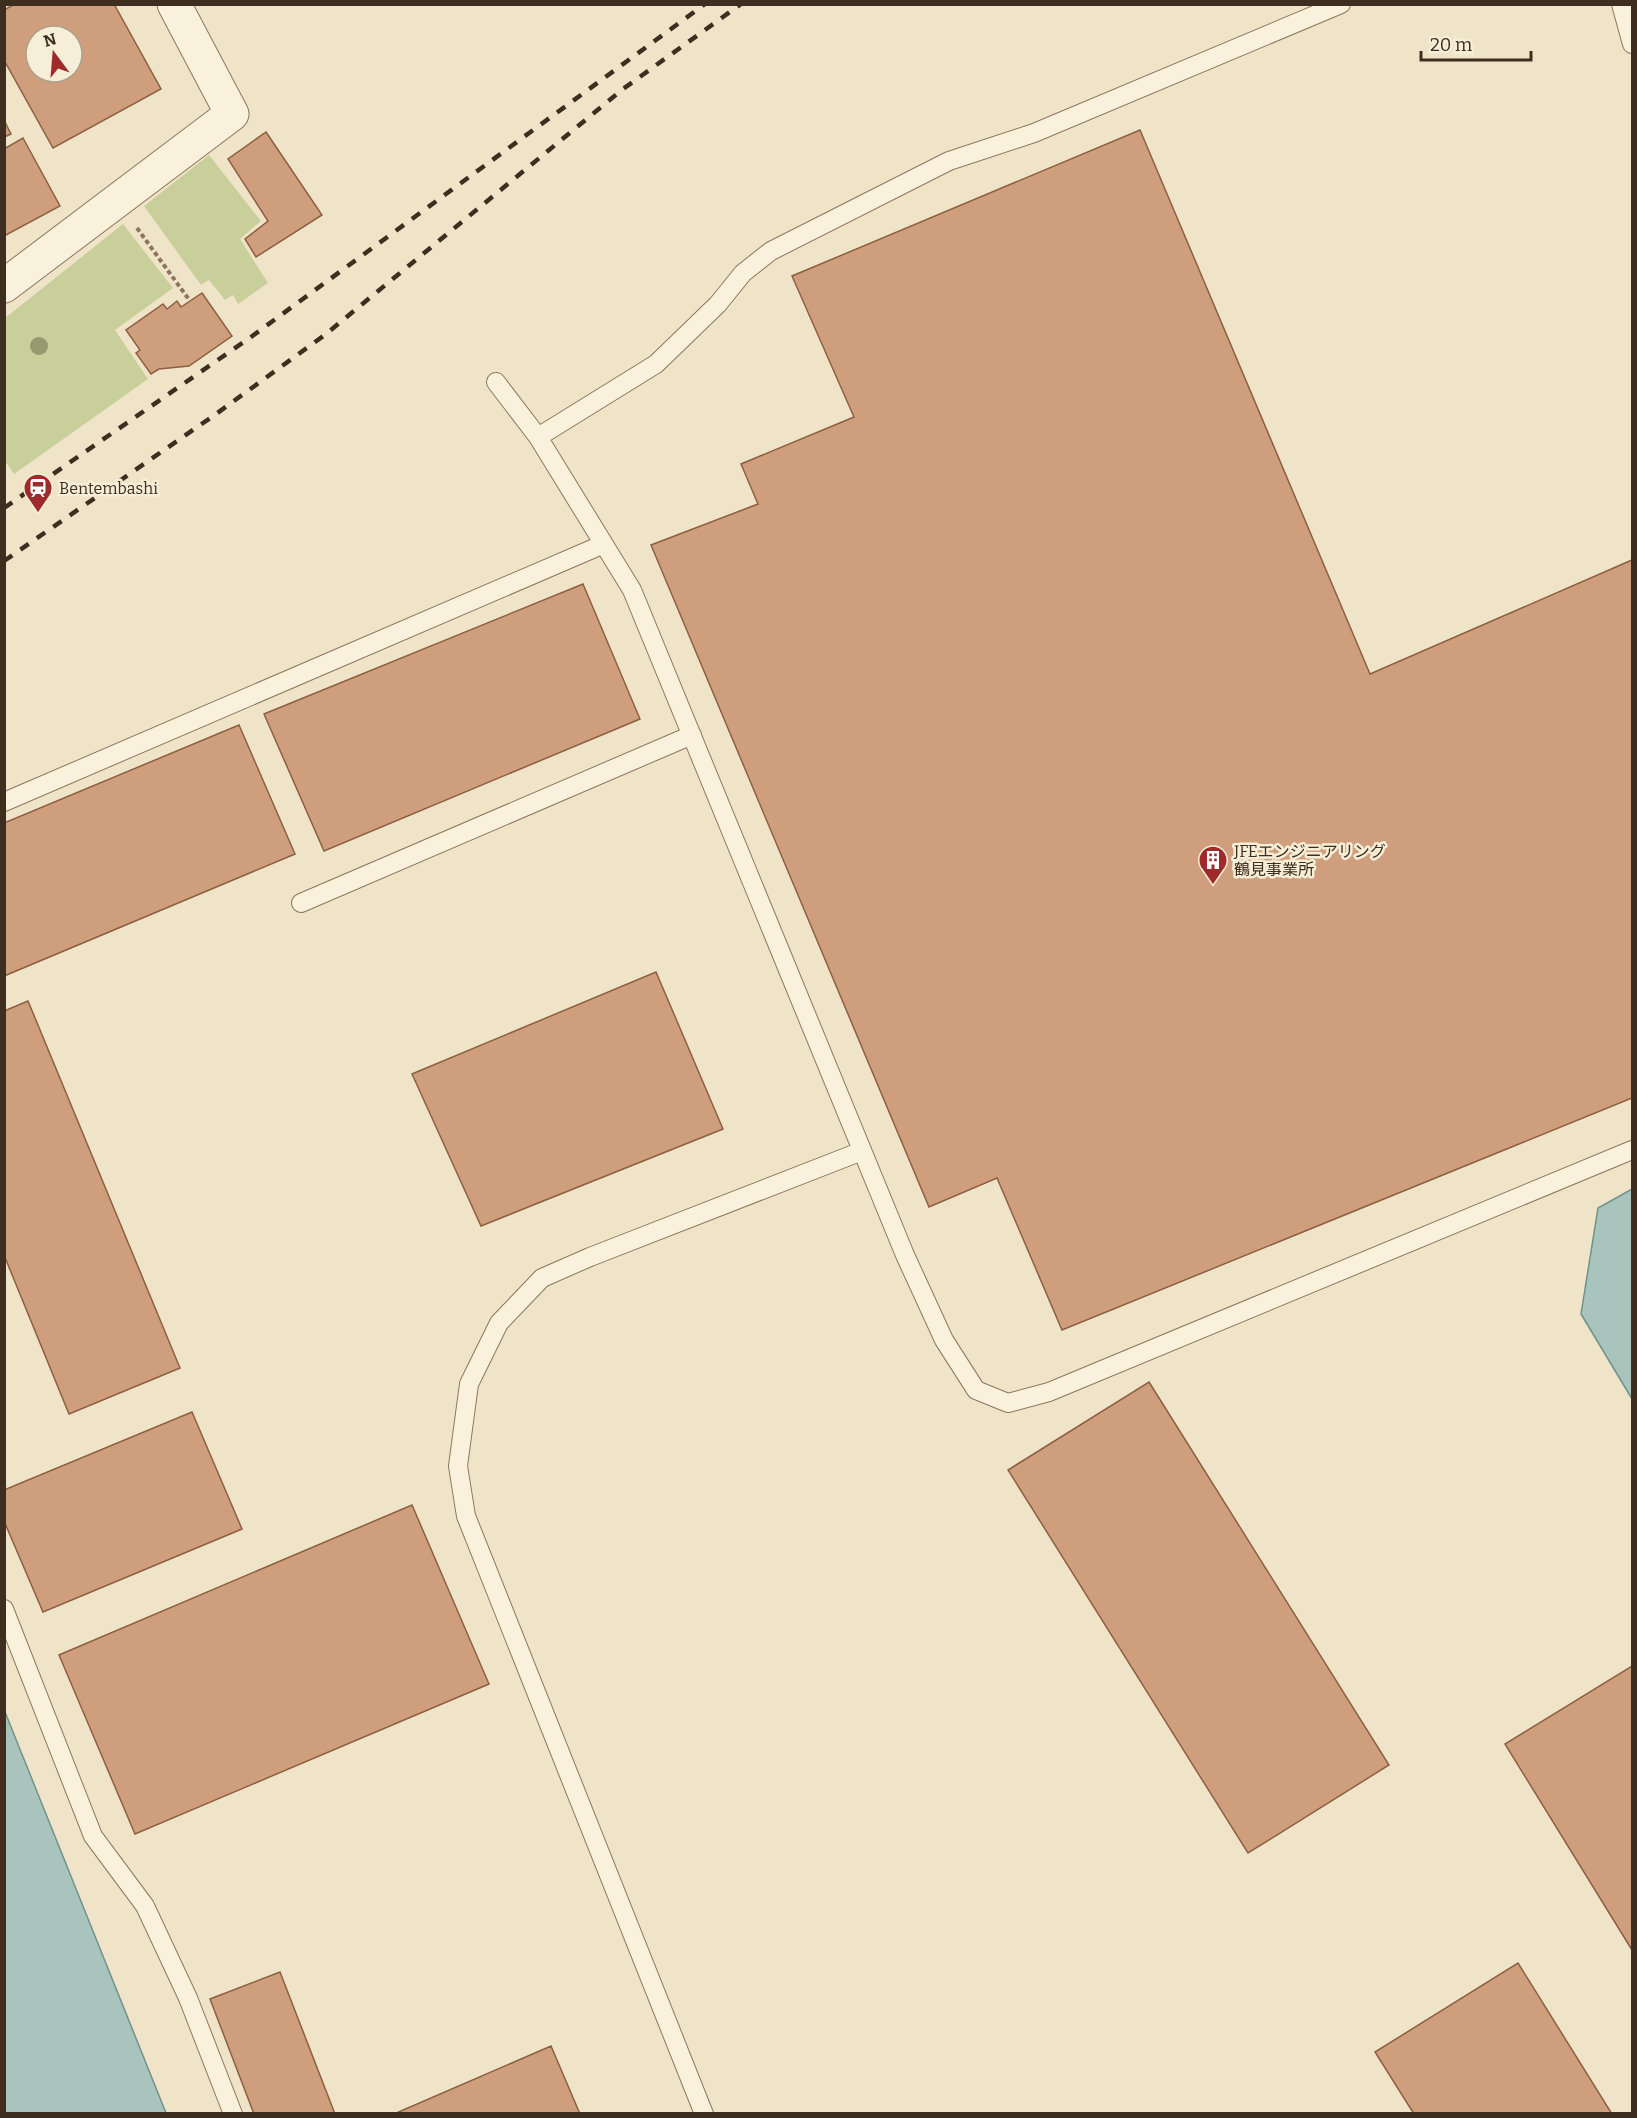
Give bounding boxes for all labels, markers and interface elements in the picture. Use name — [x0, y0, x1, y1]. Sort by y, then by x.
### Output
north arrow — [24, 24, 84, 84]
scale bar — [1421, 24, 1530, 62]
text: N — [41, 29, 59, 51]
text: 20 m — [1430, 34, 1472, 56]
station icon: Bentembashi — [22, 472, 54, 514]
place label: Bentembashi — [59, 479, 158, 498]
place label: JFEエンジニアリング 鶴見事業所 — [1233, 842, 1386, 879]
building icon: JFEエンジニアリング 鶴見事業所 — [1197, 844, 1229, 886]

